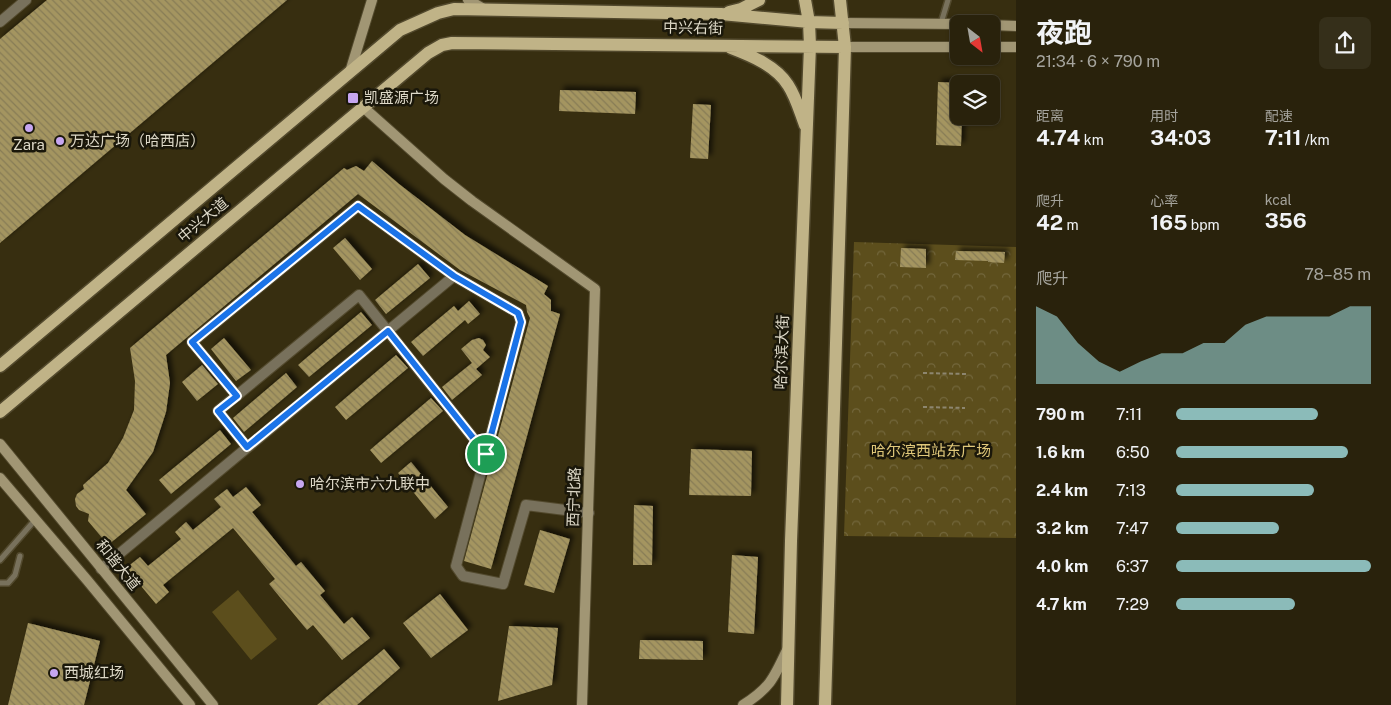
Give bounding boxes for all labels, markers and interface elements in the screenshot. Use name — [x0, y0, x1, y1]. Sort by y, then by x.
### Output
north arrow — [950, 15, 1000, 65]
map controls — [950, 15, 1000, 125]
text: 夜跑 — [1036, 16, 1092, 49]
button: share — [1319, 17, 1371, 69]
street label: 中兴右街 — [663, 18, 723, 37]
text: 21:34 · 6 × 790 m — [1036, 52, 1160, 71]
button: layers — [950, 75, 1000, 125]
place label: 凯盛源广场 — [364, 89, 439, 106]
marker: 凯盛源广场 — [346, 91, 360, 105]
text: 距离 — [1036, 108, 1064, 124]
text: 用时 — [1150, 108, 1178, 124]
text: 配速 — [1265, 108, 1293, 124]
marker: Zara — [23, 122, 35, 134]
text: 4.74 — [1036, 125, 1080, 150]
text: 34:03 — [1150, 125, 1211, 150]
text: 7:11 — [1265, 125, 1301, 150]
place label: 万达广场（哈西店） — [70, 132, 205, 149]
text: km — [1080, 132, 1104, 148]
text: /km — [1301, 132, 1330, 148]
marker: 万达广场（哈西店） — [54, 135, 66, 147]
place label: Zara — [13, 136, 45, 153]
text: kcal — [1265, 192, 1292, 208]
text: 爬升 — [1036, 193, 1064, 209]
text: 心率 — [1150, 193, 1178, 209]
street label: 中兴大道 — [174, 194, 231, 245]
text: 356 — [1265, 208, 1307, 233]
text: 42 — [1036, 210, 1063, 235]
text: 165 — [1150, 210, 1187, 235]
text: m — [1063, 217, 1079, 233]
text: bpm — [1187, 217, 1220, 233]
text: 78–85 m — [1304, 265, 1371, 284]
text: 爬升 — [1036, 269, 1068, 288]
street label: 哈尔滨大街 — [772, 314, 791, 390]
text: 790 m — [1036, 405, 1085, 424]
text: 7:11 — [1116, 405, 1142, 424]
pin — [465, 433, 507, 475]
icon: arrive — [472, 440, 500, 468]
park label: 哈尔滨西站东广场 — [871, 442, 991, 459]
text: 1.6 km — [1036, 443, 1085, 462]
text: 6:50 — [1116, 443, 1150, 462]
street label: 西宁北路 — [564, 467, 583, 527]
place label: 哈尔滨市六九联中 — [310, 475, 430, 492]
marker: 哈尔滨市六九联中 — [294, 478, 306, 490]
text: 2.4 km — [1036, 481, 1088, 500]
text: 7:13 — [1116, 481, 1146, 500]
text: 3.2 km — [1036, 519, 1089, 538]
text: 7:47 — [1116, 519, 1149, 538]
street label: 和谐大道 — [93, 536, 144, 593]
text: 4.0 km — [1036, 557, 1088, 576]
text: 6:37 — [1116, 557, 1149, 576]
text: 4.7 km — [1036, 595, 1087, 614]
text: 7:29 — [1116, 595, 1149, 614]
place label: 西城红场 — [64, 664, 124, 681]
marker: 西城红场 — [48, 667, 60, 679]

